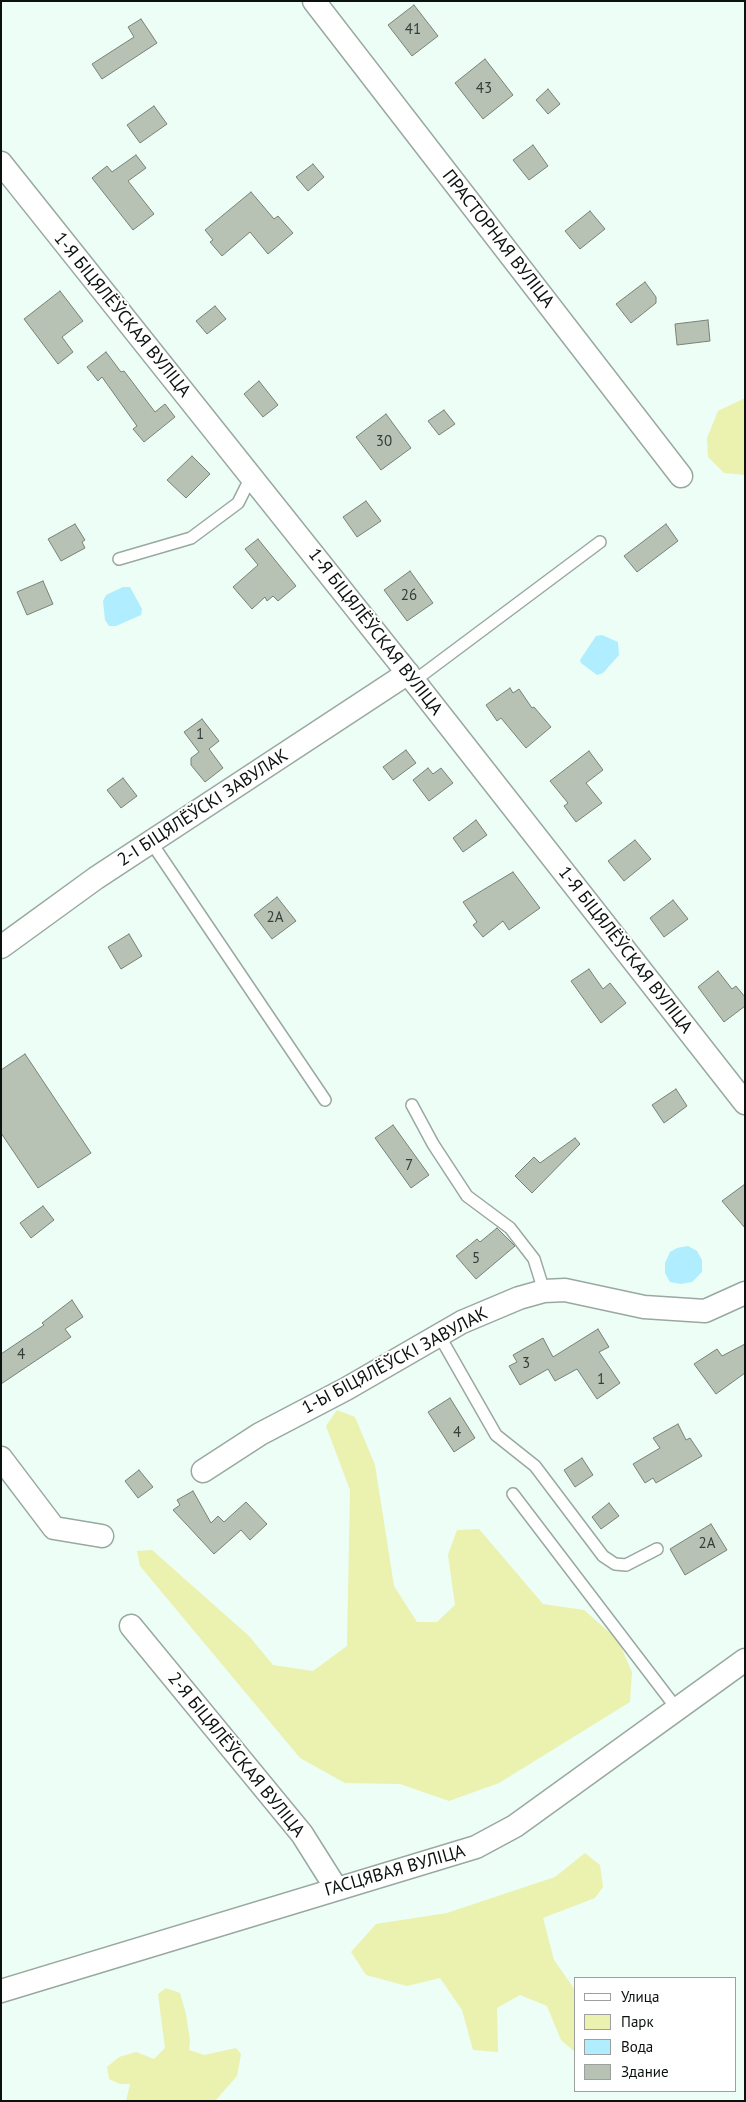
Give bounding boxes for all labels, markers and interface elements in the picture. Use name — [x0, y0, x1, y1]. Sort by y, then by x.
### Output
house number: 41 — [405, 21, 421, 39]
house number: 43 — [476, 80, 492, 98]
street label: ПРАСТОРНАЯ ВУЛІЦА — [437, 166, 559, 312]
street label: 1-Я БІЦЯЛЁЎСКАЯ ВУЛІЦА — [49, 228, 195, 402]
house number: 30 — [376, 433, 392, 451]
street label: 1-Я БІЦЯЛЁЎСКАЯ ВУЛІЦА — [303, 544, 447, 720]
house number: 26 — [401, 587, 417, 605]
house number: 1 — [196, 726, 204, 744]
street label: 2-І БІЦЯЛЁЎСКІ ЗАВУЛАК — [114, 745, 292, 871]
street label: 1-Я БІЦЯЛЁЎСКАЯ ВУЛІЦА — [553, 862, 697, 1038]
house number: 2А — [267, 909, 283, 927]
house number: 7 — [405, 1157, 413, 1175]
house number: 5 — [472, 1250, 480, 1268]
street label: 1-Ы БІЦЯЛЁЎСКІ ЗАВУЛАК — [298, 1303, 492, 1419]
house number: 4 — [17, 1346, 25, 1364]
house number: 3 — [522, 1355, 530, 1373]
house number: 1 — [597, 1371, 605, 1389]
house number: 4 — [453, 1424, 461, 1442]
house number: 2А — [699, 1535, 715, 1553]
street label: 2-Я БІЦЯЛЁЎСКАЯ ВУЛІЦА — [163, 1668, 309, 1842]
street label: ГАСЦЯВАЯ ВУЛІЦА — [322, 1841, 468, 1901]
legend — [574, 1977, 736, 2092]
text: Улица — [621, 1987, 659, 2006]
text: Парк — [621, 2012, 654, 2031]
text: Вода — [621, 2037, 653, 2056]
text: Здание — [621, 2062, 669, 2081]

